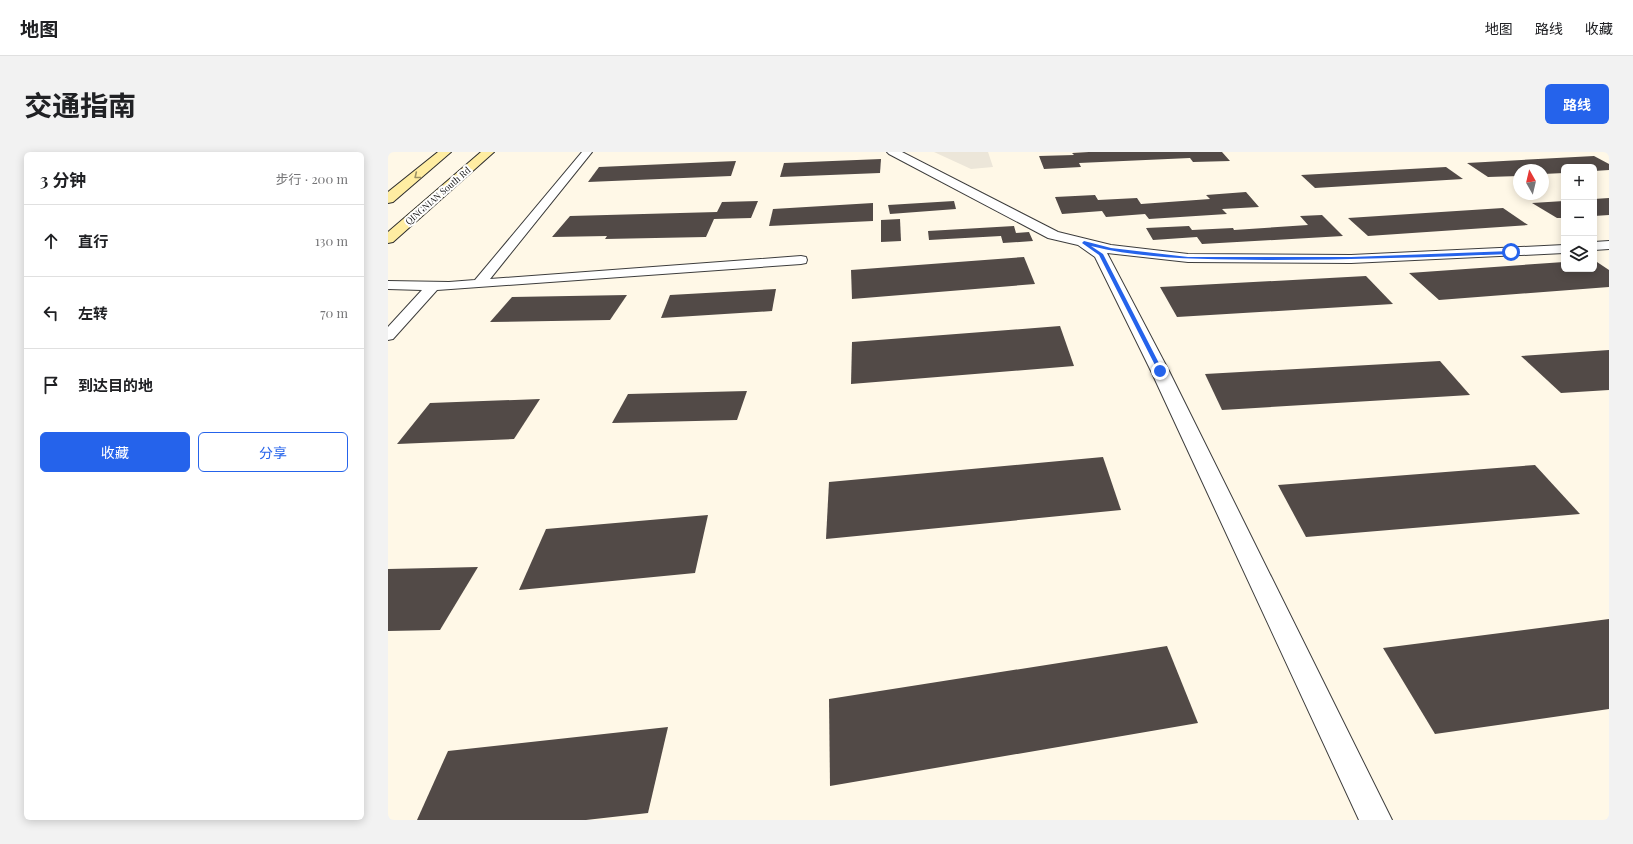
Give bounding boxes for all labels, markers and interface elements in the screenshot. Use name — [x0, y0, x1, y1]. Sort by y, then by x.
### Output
text: 地图 — [20, 15, 58, 41]
text: 地图 — [1485, 19, 1513, 38]
text: 路线 — [1535, 19, 1563, 38]
text: 收藏 — [1585, 19, 1613, 38]
button: 路线 — [1545, 84, 1609, 124]
text: 交通指南 — [24, 86, 136, 123]
street label: QINGNIAN South Rd — [402, 163, 473, 227]
north arrow — [1513, 164, 1549, 200]
map controls — [1561, 164, 1597, 272]
button: + — [1561, 164, 1597, 200]
text: 3 分钟 — [40, 168, 86, 190]
text: 步行 · 200 m — [275, 170, 348, 187]
one-way arrow — [414, 171, 421, 178]
button: − — [1561, 200, 1597, 236]
icon: ahead — [40, 230, 62, 252]
text: 直行 — [78, 231, 108, 251]
text: 130 m — [315, 232, 348, 249]
button: layers — [1561, 236, 1597, 272]
route start — [1502, 243, 1520, 261]
icon: left — [40, 302, 62, 324]
text: 左转 — [78, 303, 108, 323]
text: 70 m — [320, 304, 348, 321]
route end — [1151, 362, 1169, 380]
icon: arrive — [40, 374, 62, 396]
text: 到达目的地 — [78, 375, 153, 395]
button: 收藏 — [40, 432, 190, 472]
button: 分享 — [198, 432, 348, 472]

